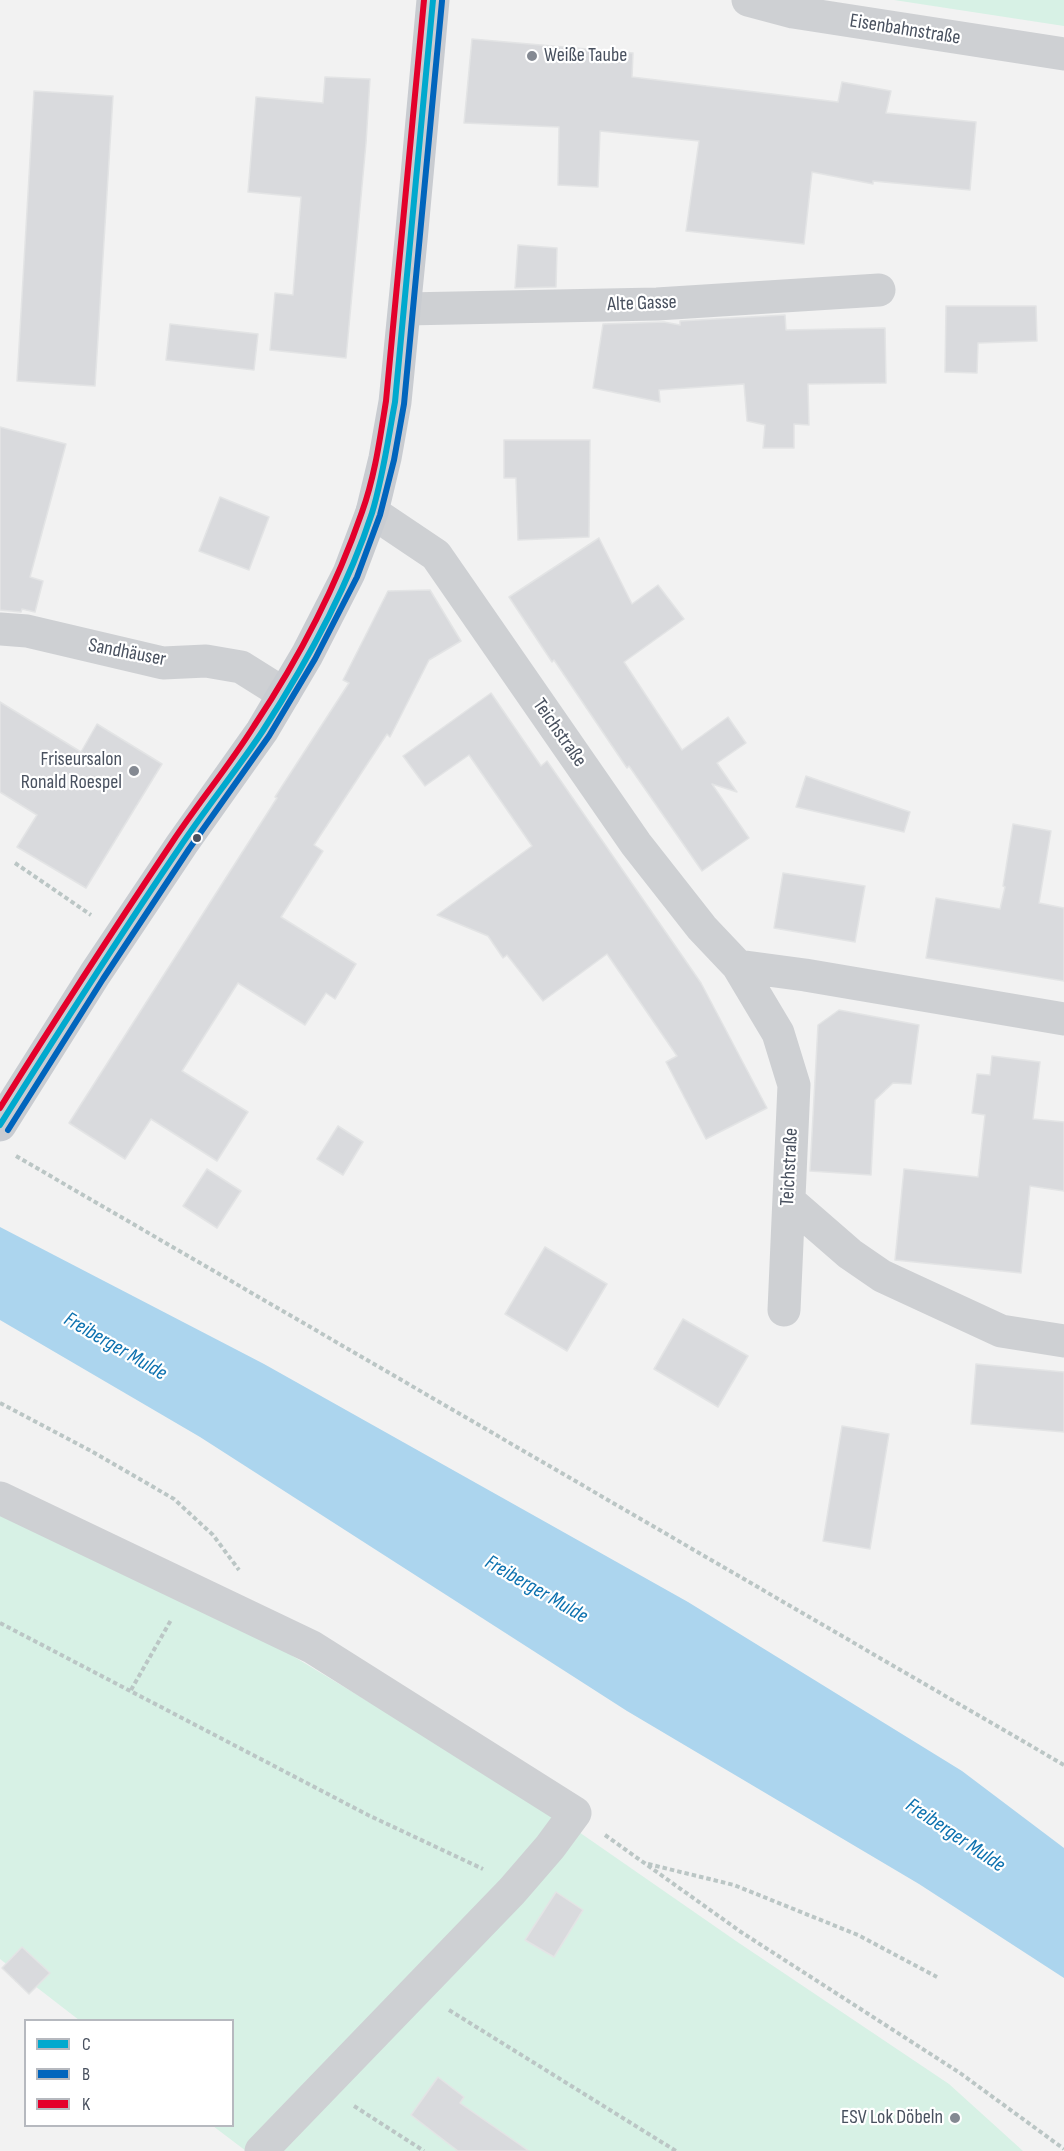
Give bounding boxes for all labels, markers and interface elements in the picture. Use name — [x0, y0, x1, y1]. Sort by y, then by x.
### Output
street label: Eisenbahnstraße — [848, 9, 962, 51]
place label: Weiße Taube — [544, 44, 627, 68]
marker: Weiße Taube — [525, 49, 539, 63]
street label: Alte Gasse — [607, 291, 677, 317]
street label: Sandhäuser — [86, 634, 168, 672]
street label: Teichstraße — [527, 694, 591, 772]
place label: Friseursalon Ronald Roespel — [21, 748, 122, 795]
marker: Friseursalon Ronald Roespel — [127, 764, 141, 778]
unlabelled marker — [191, 832, 203, 844]
street label: Teichstraße — [776, 1127, 804, 1207]
water label: Freiberger Mulde — [59, 1307, 171, 1387]
water label: Freiberger Mulde — [480, 1550, 592, 1630]
water label: Freiberger Mulde — [900, 1793, 1010, 1879]
legend — [24, 2019, 234, 2127]
text: C — [82, 2034, 91, 2055]
text: B — [82, 2064, 90, 2085]
text: K — [82, 2094, 90, 2115]
place label: ESV Lok Döbeln — [841, 2106, 943, 2130]
marker: ESV Lok Döbeln — [948, 2111, 962, 2125]

